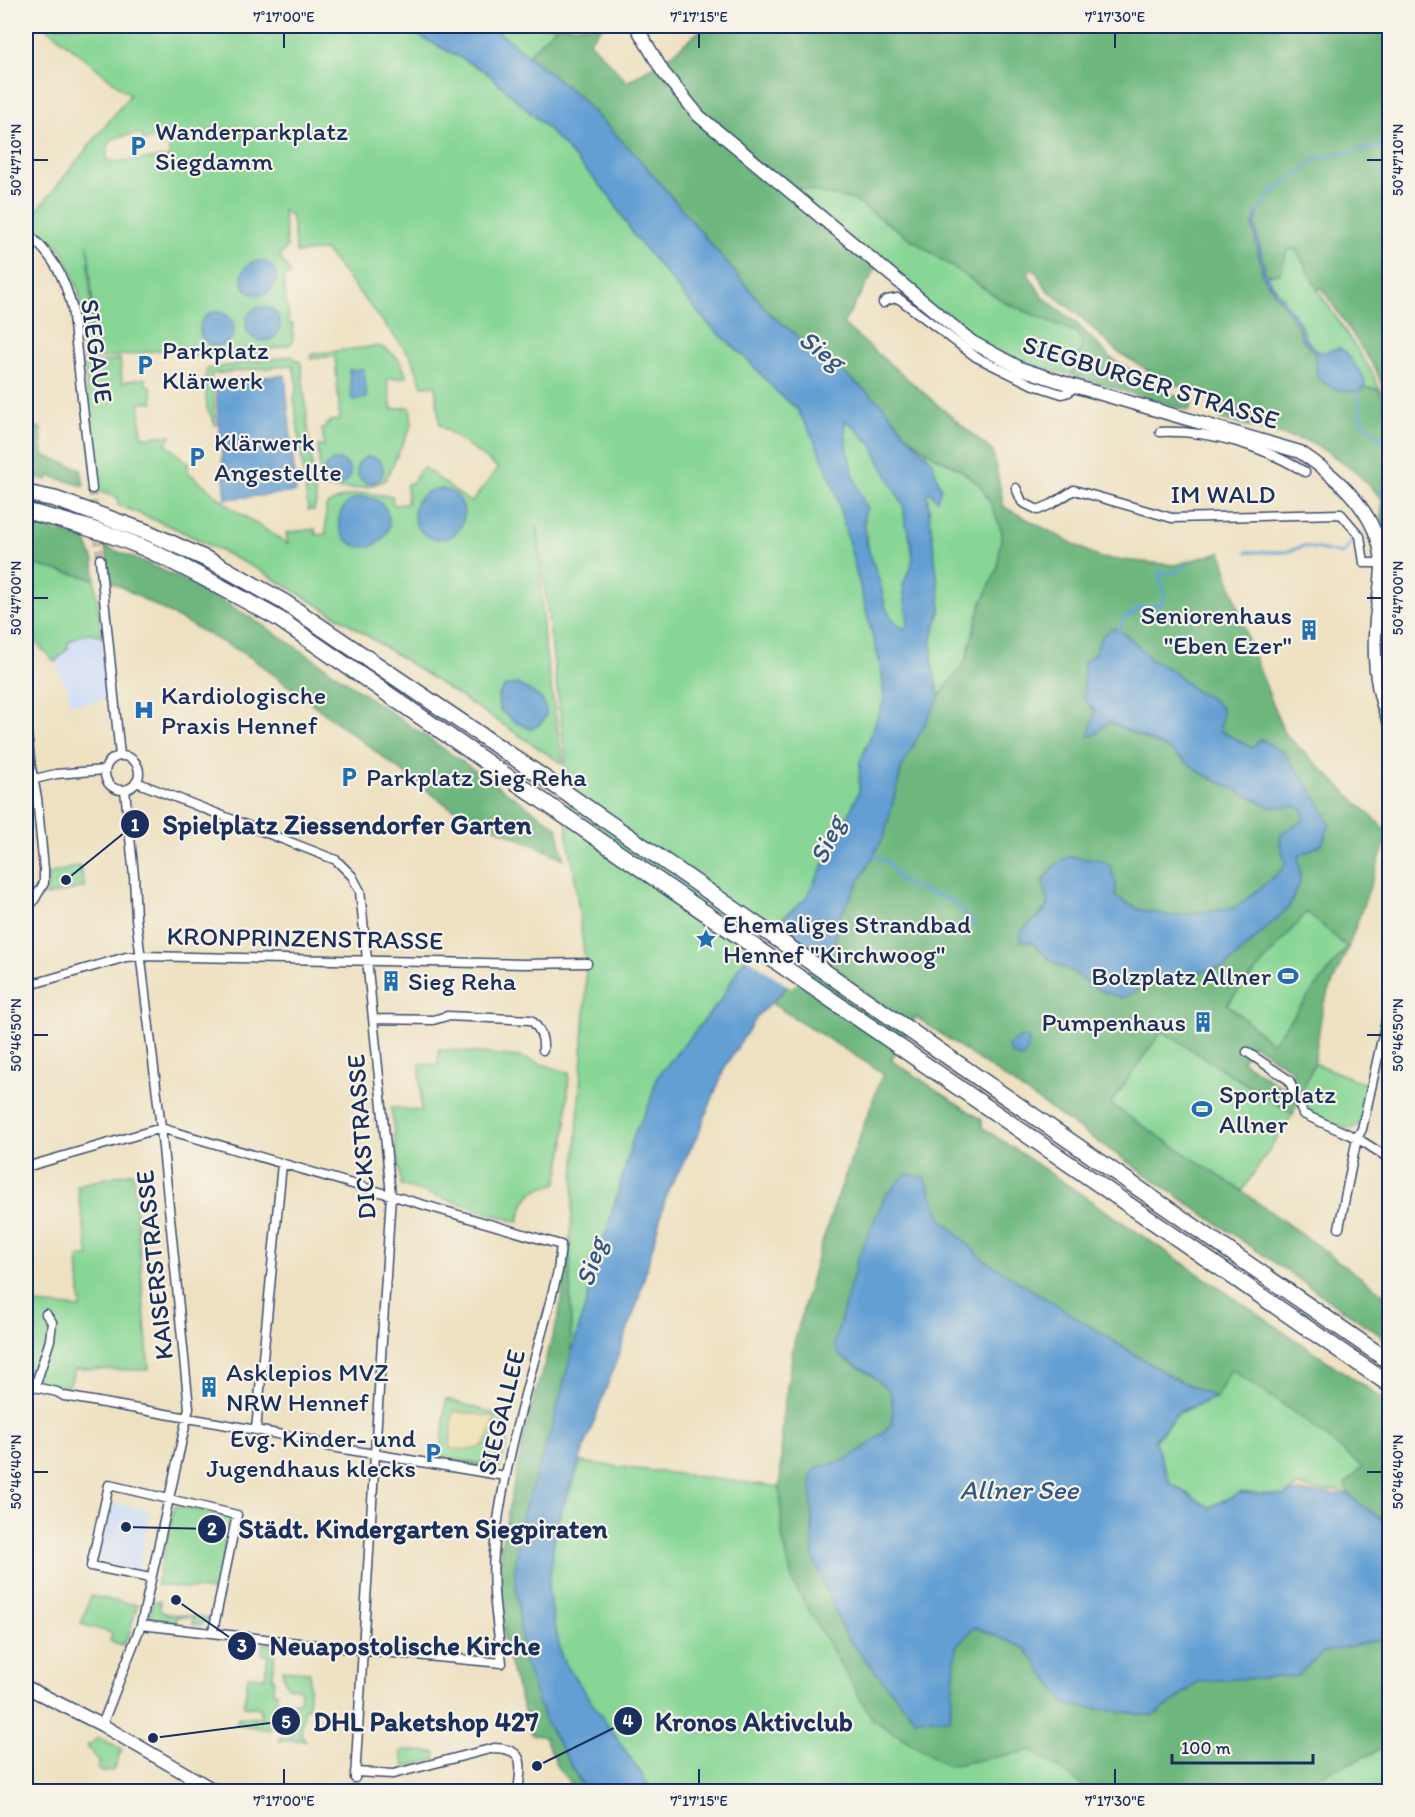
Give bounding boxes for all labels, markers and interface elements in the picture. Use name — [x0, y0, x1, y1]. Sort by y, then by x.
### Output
text: 7°17'00"E — [253, 8, 315, 26]
text: 7°17'15"E — [670, 8, 728, 26]
text: 7°17'30"E — [1085, 8, 1145, 26]
place label: Wanderparkplatz Siegdamm — [155, 115, 348, 177]
text: 50°47'10"N — [7, 124, 25, 196]
text: 50°47'10"N — [1389, 124, 1407, 196]
parking icon: Wanderparkplatz Siegdamm — [126, 134, 150, 158]
street label: SIEGAUE — [74, 297, 120, 405]
water label: Sieg — [793, 322, 854, 379]
street label: SIEGBURGER STRASSE — [1019, 328, 1283, 436]
place label: Parkplatz Klärwerk — [162, 334, 269, 396]
parking icon: Parkplatz Klärwerk — [133, 353, 157, 377]
place label: Klärwerk Angestellte — [214, 426, 342, 488]
parking icon: Klärwerk Angestellte — [185, 445, 209, 469]
street label: IM WALD — [1170, 478, 1276, 510]
text: 50°47'00"N — [7, 561, 25, 635]
text: 50°47'00"N — [1389, 561, 1407, 635]
place label: Seniorenhaus "Eben Ezer" — [1141, 599, 1292, 661]
building icon: Seniorenhaus "Eben Ezer" — [1297, 618, 1321, 642]
place label: Kardiologische Praxis Hennef — [161, 679, 326, 741]
hospital icon: Kardiologische Praxis Hennef — [132, 698, 156, 722]
place label: Parkplatz Sieg Reha — [366, 761, 587, 793]
parking icon: Parkplatz Sieg Reha — [337, 765, 361, 789]
callout: Spielplatz Ziessendorfer Garten — [120, 802, 544, 847]
text: Spielplatz Ziessendorfer Garten — [163, 808, 532, 841]
water label: Sieg — [802, 808, 853, 869]
text: 1 — [131, 814, 140, 836]
place label: Ehemaliges Strandbad Hennef "Kirchwoog" — [723, 908, 971, 970]
street label: KRONPRINZENSTRASSE — [166, 920, 444, 956]
place icon: Ehemaliges Strandbad Hennef "Kirchwoog" — [694, 927, 718, 951]
place label: Bolzplatz Allner — [1091, 960, 1272, 992]
sports icon: Bolzplatz Allner — [1276, 964, 1300, 988]
place label: Sieg Reha — [408, 965, 517, 997]
building icon: Sieg Reha — [379, 969, 403, 993]
text: 50°46'50"N — [7, 998, 25, 1072]
text: 50°46'50"N — [1389, 998, 1407, 1072]
place label: Pumpenhaus — [1042, 1006, 1186, 1038]
building icon: Pumpenhaus — [1191, 1010, 1215, 1034]
street label: DICKSTRASSE — [339, 1053, 383, 1221]
place label: Sportplatz Allner — [1219, 1078, 1336, 1140]
sports icon: Sportplatz Allner — [1190, 1097, 1214, 1121]
street label: KAISERSTRASSE — [128, 1169, 180, 1361]
water label: Sieg — [568, 1231, 614, 1290]
street label: SIEGALLEE — [470, 1346, 532, 1478]
place label: Asklepios MVZ NRW Hennef — [226, 1356, 389, 1418]
building icon: Asklepios MVZ NRW Hennef — [197, 1375, 221, 1399]
place label: Evg. Kinder- und Jugendhaus klecks — [206, 1422, 417, 1484]
text: 50°46'40"N — [7, 1434, 25, 1510]
text: 50°46'40"N — [1389, 1434, 1407, 1510]
parking icon: Evg. Kinder- und Jugendhaus klecks — [421, 1441, 445, 1465]
water label: Allner See — [960, 1473, 1079, 1506]
callout: Städt. Kindergarten Siegpiraten — [197, 1506, 618, 1551]
text: Städt. Kindergarten Siegpiraten — [239, 1512, 608, 1545]
text: 2 — [207, 1518, 217, 1540]
callout: Neuapostolische Kirche — [227, 1623, 552, 1668]
text: Neuapostolische Kirche — [269, 1629, 541, 1662]
text: 3 — [237, 1635, 247, 1657]
callout: DHL Paketshop 427 — [271, 1699, 551, 1744]
callout: Kronos Aktivclub — [613, 1699, 865, 1744]
text: DHL Paketshop 427 — [313, 1705, 539, 1738]
text: Kronos Aktivclub — [655, 1705, 853, 1738]
text: 4 — [623, 1710, 634, 1732]
text: 5 — [281, 1711, 291, 1733]
scale bar — [1172, 1727, 1313, 1765]
text: 100 m — [1181, 1737, 1231, 1759]
text: 7°17'00"E — [253, 1792, 315, 1810]
text: 7°17'15"E — [670, 1792, 728, 1810]
text: 7°17'30"E — [1085, 1792, 1145, 1810]

